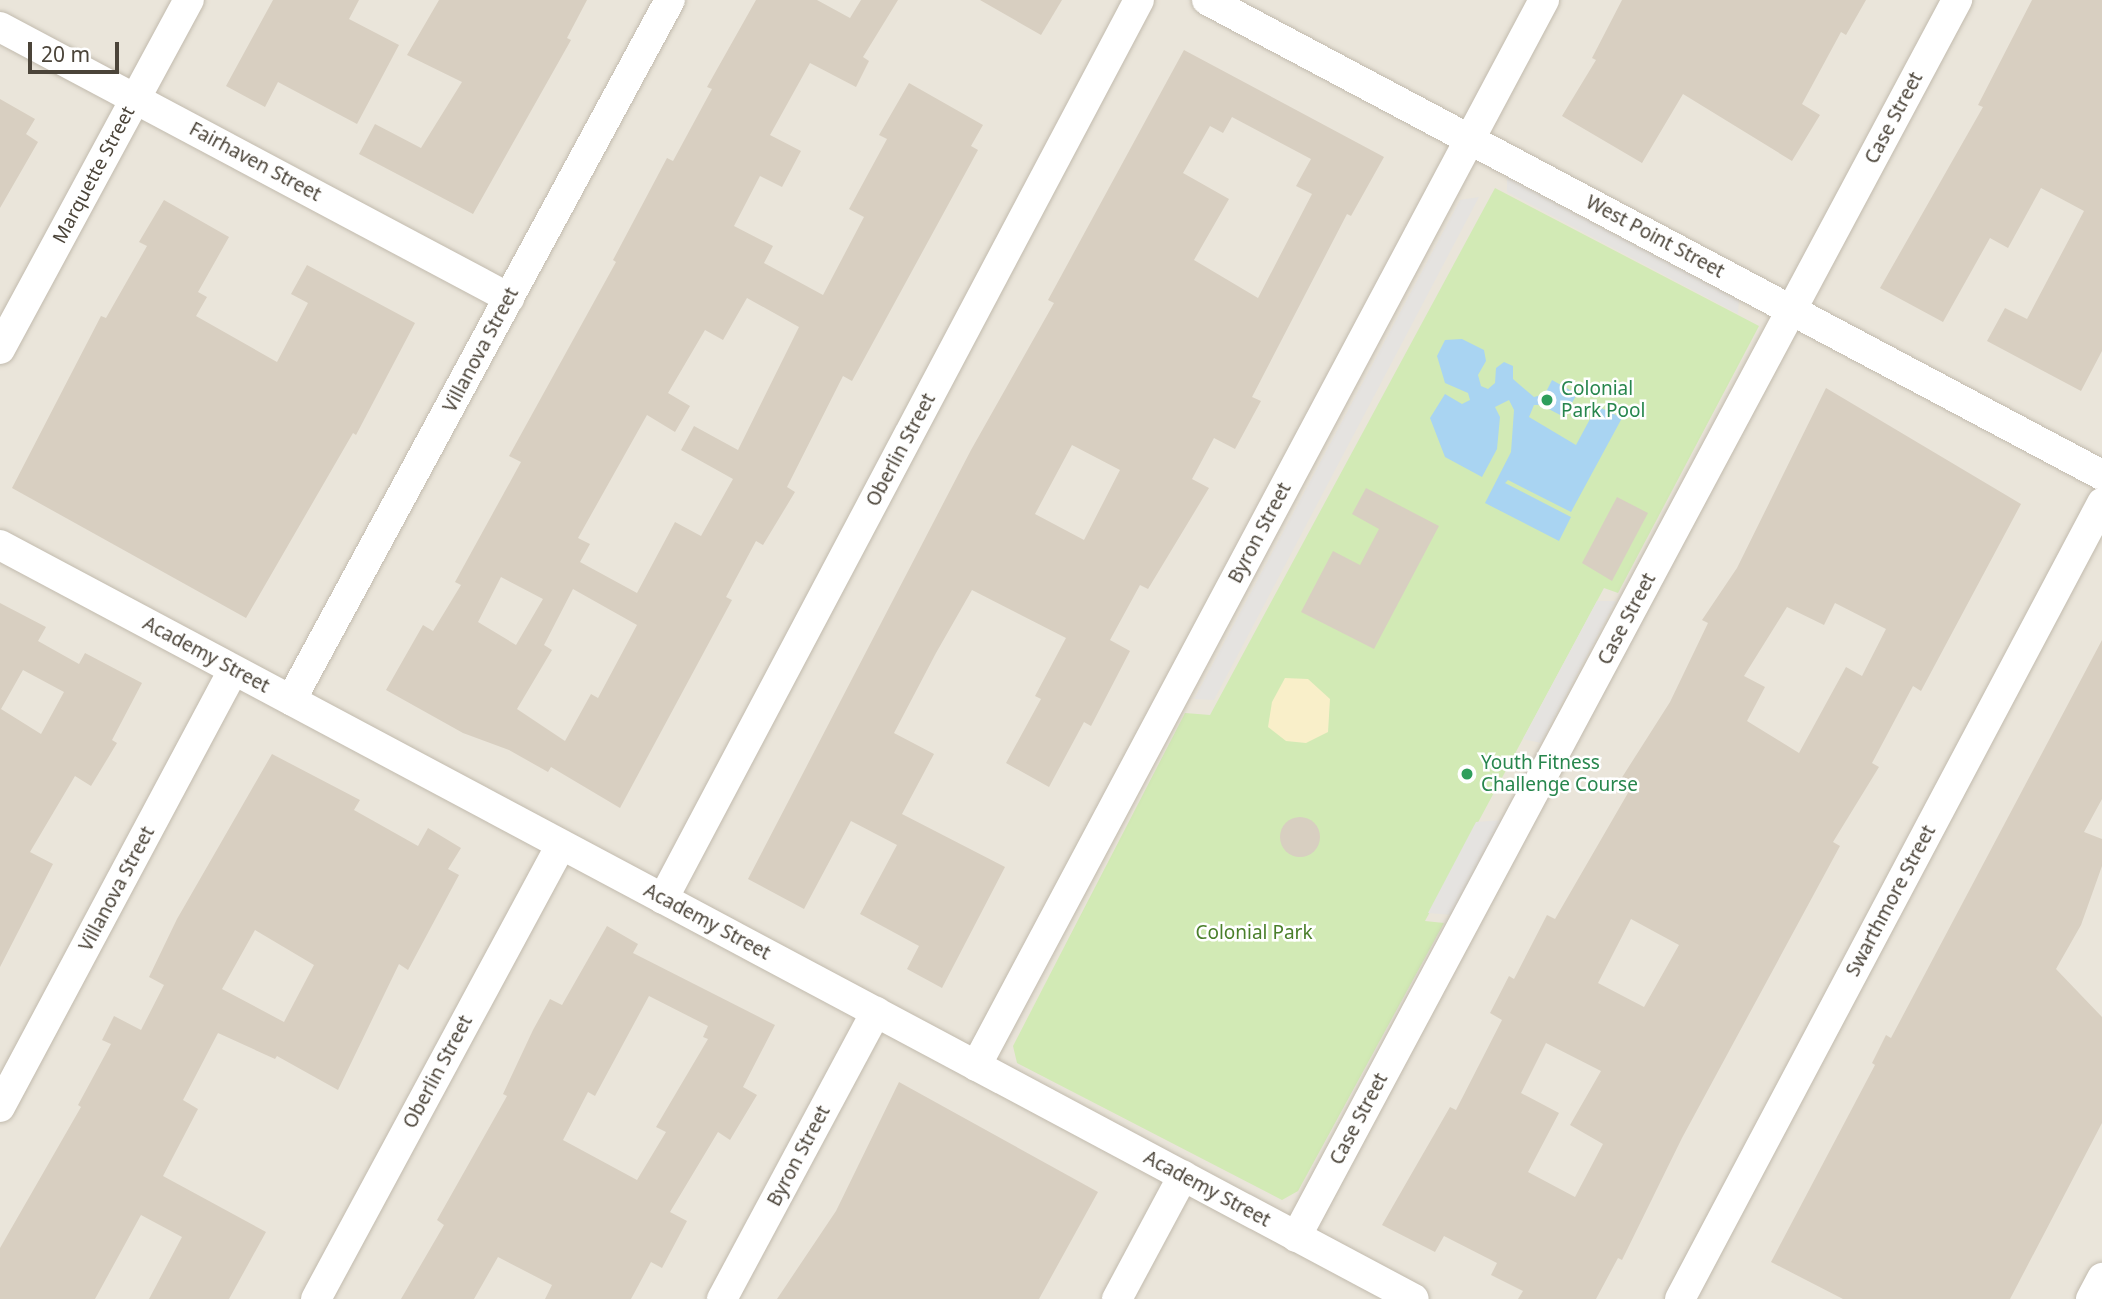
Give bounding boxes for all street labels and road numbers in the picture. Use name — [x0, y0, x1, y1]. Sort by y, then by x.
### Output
street label: Case Street — [1860, 68, 1928, 168]
street label: Marquette Street — [48, 103, 140, 247]
street label: Fairhaven Street — [185, 118, 325, 206]
street label: West Point Street — [1582, 191, 1728, 283]
street label: Villanova Street — [439, 284, 523, 416]
street label: Oberlin Street — [862, 390, 940, 510]
street label: Byron Street — [1224, 479, 1296, 587]
street label: Case Street — [1593, 569, 1661, 669]
street label: Academy Street — [139, 612, 273, 698]
street label: Swarthmore Street — [1842, 822, 1940, 980]
street label: Villanova Street — [75, 823, 159, 955]
street label: Academy Street — [640, 879, 774, 965]
street label: Oberlin Street — [399, 1012, 477, 1132]
street label: Case Street — [1325, 1069, 1393, 1169]
street label: Byron Street — [763, 1102, 835, 1210]
street label: Academy Street — [1140, 1146, 1274, 1232]

